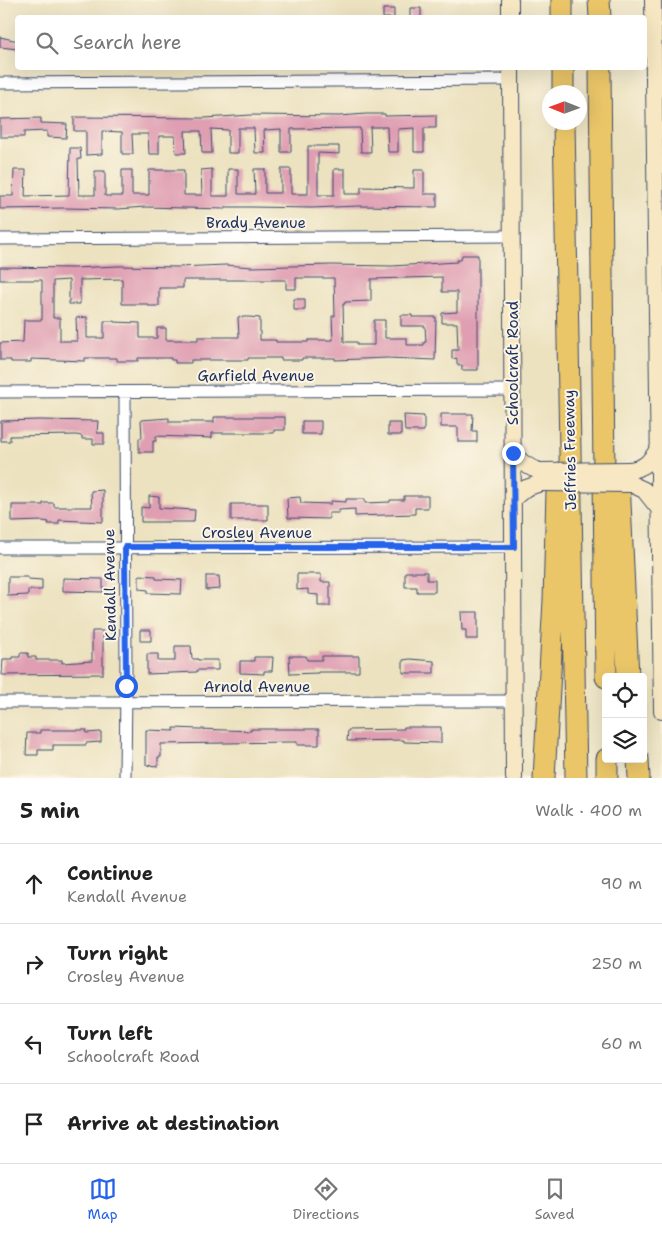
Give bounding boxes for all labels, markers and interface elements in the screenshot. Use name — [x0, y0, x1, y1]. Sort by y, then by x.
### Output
search box — [15, 15, 647, 70]
icon: search — [33, 29, 61, 57]
text: Search here — [73, 30, 182, 55]
north arrow — [542, 85, 587, 130]
street label: Brady Avenue — [206, 213, 306, 233]
street label: Schoolcraft Road — [503, 300, 523, 425]
street label: Garfield Avenue — [197, 366, 315, 386]
street label: Jeffries Freeway — [559, 390, 581, 510]
route end — [502, 442, 525, 465]
street label: Crosley Avenue — [202, 523, 312, 543]
street label: Kendall Avenue — [99, 529, 121, 641]
map controls — [602, 673, 647, 763]
button: locate — [602, 673, 647, 718]
route start — [115, 675, 138, 698]
street label: Arnold Avenue — [203, 677, 311, 697]
button: layers — [602, 718, 647, 763]
text: 5 min — [20, 797, 80, 825]
text: Walk · 400 m — [535, 800, 642, 821]
text: Continue — [67, 861, 153, 886]
icon: ahead — [20, 870, 48, 898]
text: 90 m — [601, 873, 642, 894]
text: Kendall Avenue — [67, 886, 187, 907]
text: Turn right — [67, 941, 168, 966]
icon: right — [20, 950, 48, 978]
text: 250 m — [591, 953, 642, 974]
text: Crosley Avenue — [67, 966, 185, 987]
text: Turn left — [67, 1021, 153, 1046]
icon: left — [20, 1030, 48, 1058]
text: 60 m — [601, 1033, 642, 1054]
text: Schoolcraft Road — [67, 1046, 200, 1067]
icon: arrive — [20, 1110, 48, 1138]
text: Arrive at destination — [67, 1111, 279, 1136]
tab: Map — [88, 1175, 118, 1223]
tab: Directions — [293, 1175, 359, 1223]
tab: Saved — [535, 1175, 574, 1223]

